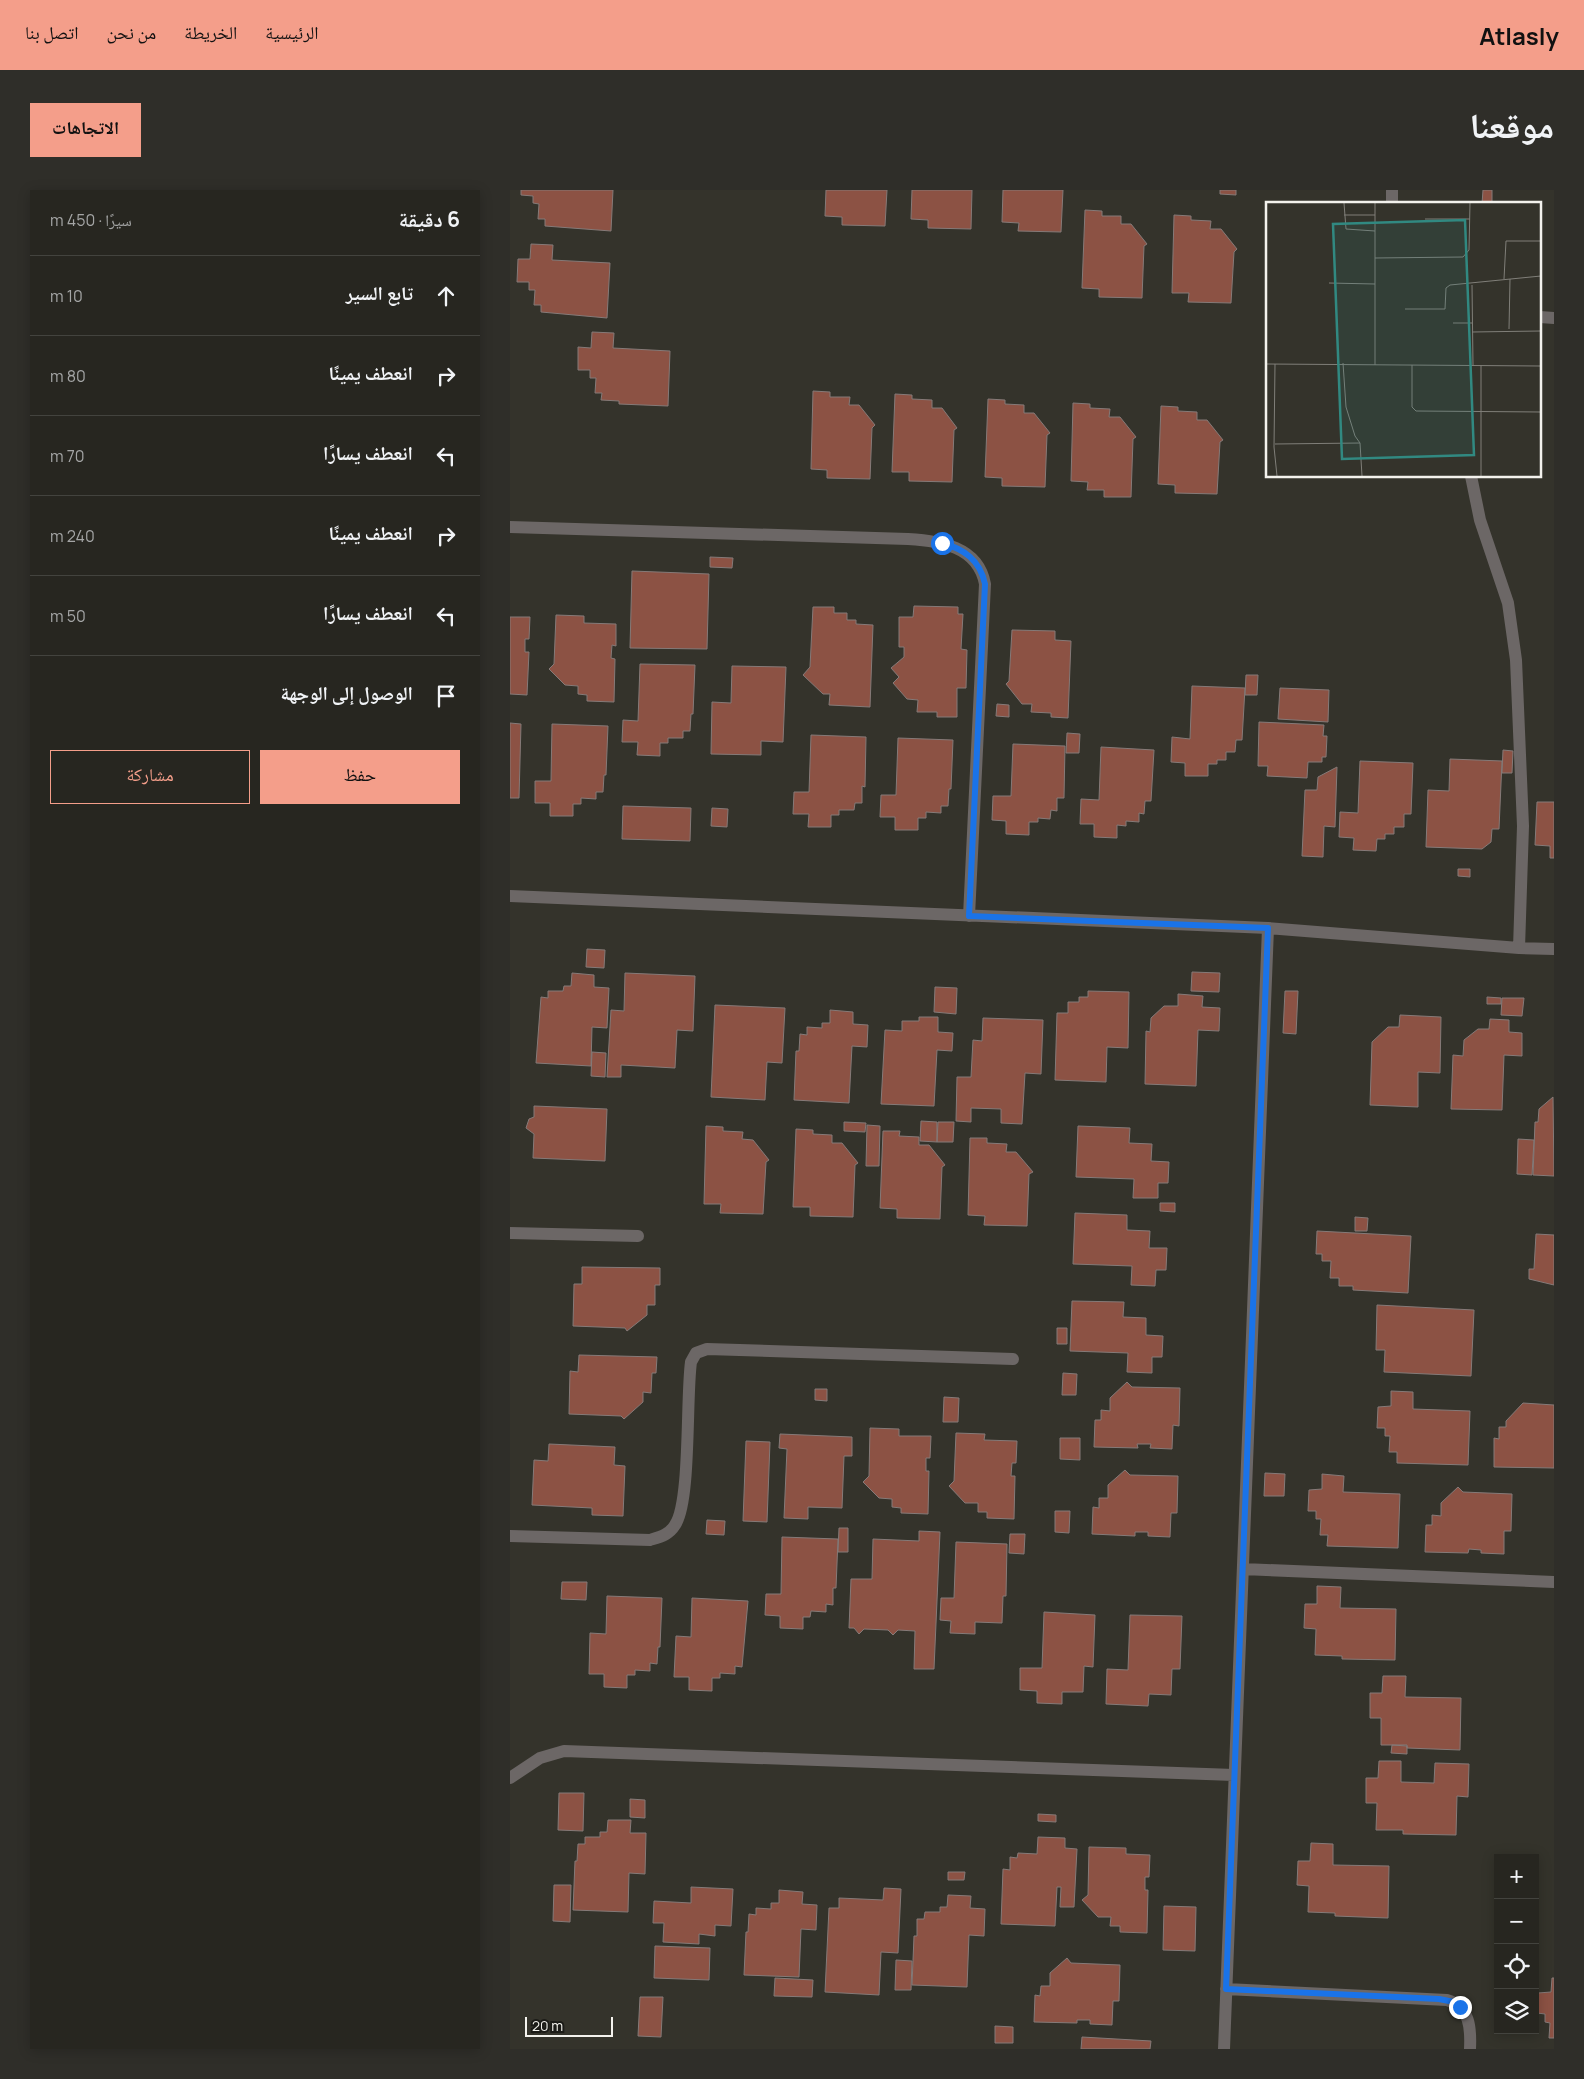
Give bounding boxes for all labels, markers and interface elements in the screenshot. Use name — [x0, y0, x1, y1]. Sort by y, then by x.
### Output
text: Atlasly — [1479, 19, 1559, 52]
text: اتصل بنا — [25, 20, 78, 44]
text: من نحن — [106, 20, 156, 44]
text: الخريطة — [184, 20, 237, 44]
text: الرئيسية — [265, 20, 319, 44]
text: موقعنا — [1469, 101, 1554, 149]
button: الاتجاهات — [30, 103, 141, 157]
inset map — [1266, 202, 1542, 478]
text: 6 دقيقة — [399, 205, 460, 233]
text: سيرًا · 450 m — [50, 209, 132, 231]
text: تابع السير — [346, 280, 413, 306]
icon: ahead — [432, 282, 460, 310]
text: 10 m — [50, 285, 83, 307]
text: انعطف يمينًا — [329, 360, 413, 386]
icon: right — [432, 362, 460, 390]
text: 80 m — [50, 365, 86, 387]
text: انعطف يسارًا — [323, 440, 413, 466]
icon: left — [432, 442, 460, 470]
text: 70 m — [50, 445, 85, 467]
text: انعطف يمينًا — [329, 520, 413, 546]
icon: right — [432, 522, 460, 550]
text: 240 m — [50, 525, 95, 547]
route start — [931, 532, 954, 555]
text: انعطف يسارًا — [323, 600, 413, 626]
icon: left — [432, 602, 460, 630]
text: 50 m — [50, 605, 86, 627]
text: الوصول إلى الوجهة — [280, 680, 413, 706]
icon: arrive — [432, 682, 460, 710]
button: مشاركة — [50, 750, 250, 804]
button: حفظ — [260, 750, 460, 804]
map controls — [1494, 1854, 1539, 2034]
button: + — [1494, 1854, 1539, 1899]
button: − — [1494, 1899, 1539, 1944]
button: locate — [1494, 1944, 1539, 1989]
button: layers — [1494, 1989, 1539, 2034]
route end — [1449, 1996, 1472, 2019]
scale bar — [525, 2014, 612, 2037]
text: 20 m — [532, 2016, 563, 2035]

